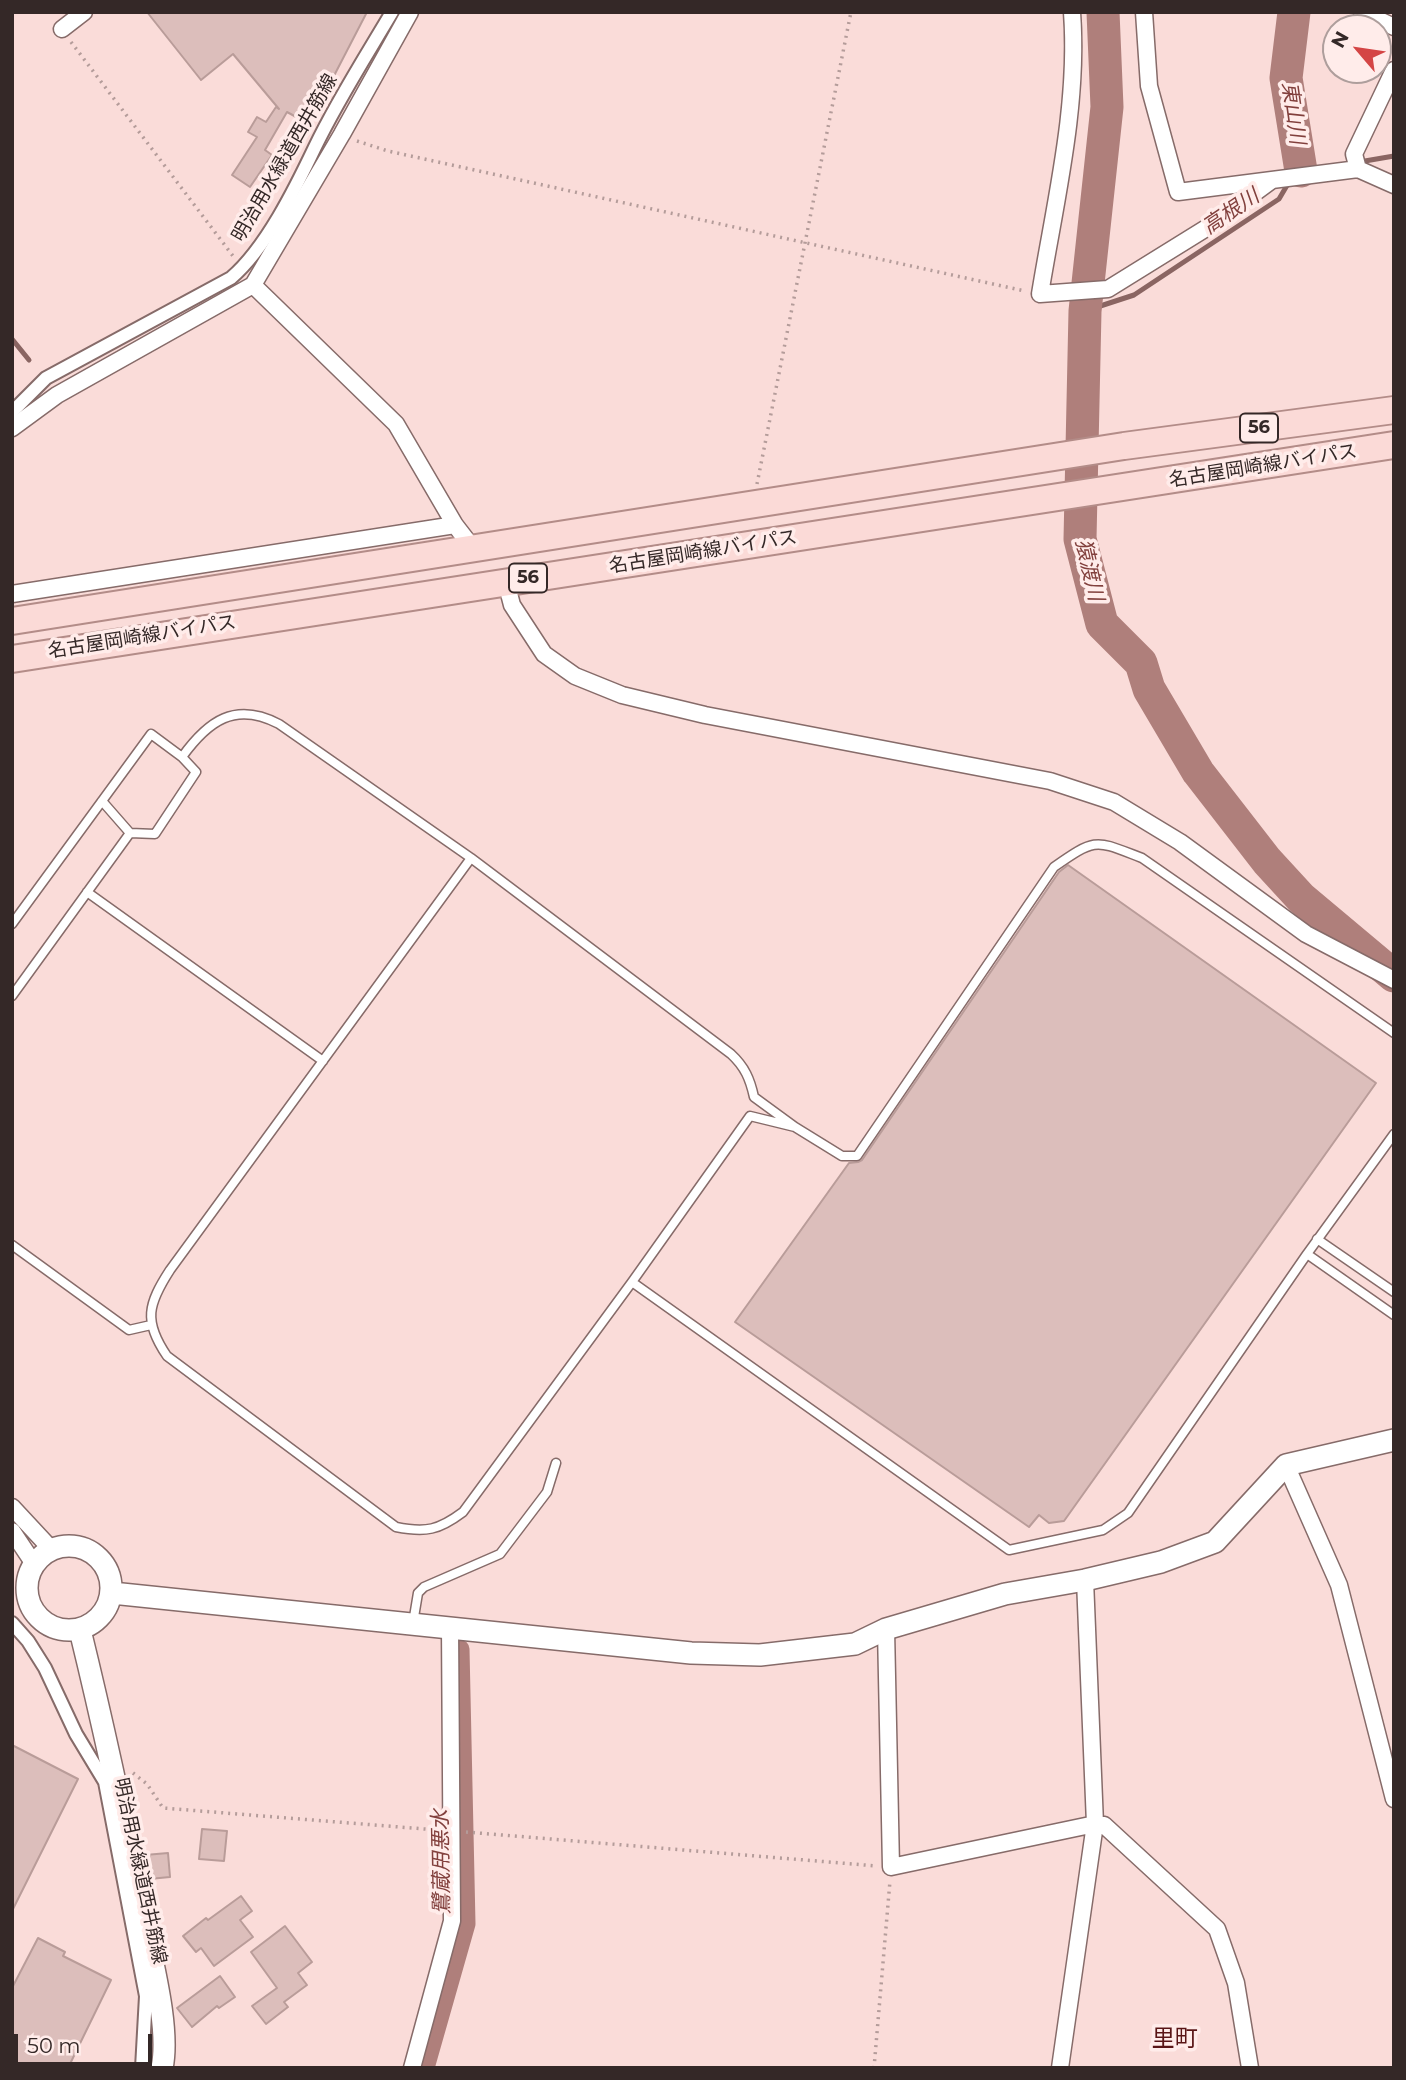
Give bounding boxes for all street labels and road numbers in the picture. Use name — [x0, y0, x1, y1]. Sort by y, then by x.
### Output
street label: 明治用水緑道西井筋線 — [228, 70, 342, 246]
road number: 56 — [1240, 414, 1278, 442]
street label: 名古屋岡崎線バイパス — [1167, 440, 1359, 492]
street label: 名古屋岡崎線バイパス — [607, 526, 799, 578]
road number: 56 — [509, 564, 547, 592]
street label: 名古屋岡崎線バイパス — [46, 611, 238, 663]
street label: 明治用水緑道西井筋線 — [109, 1776, 171, 1966]

